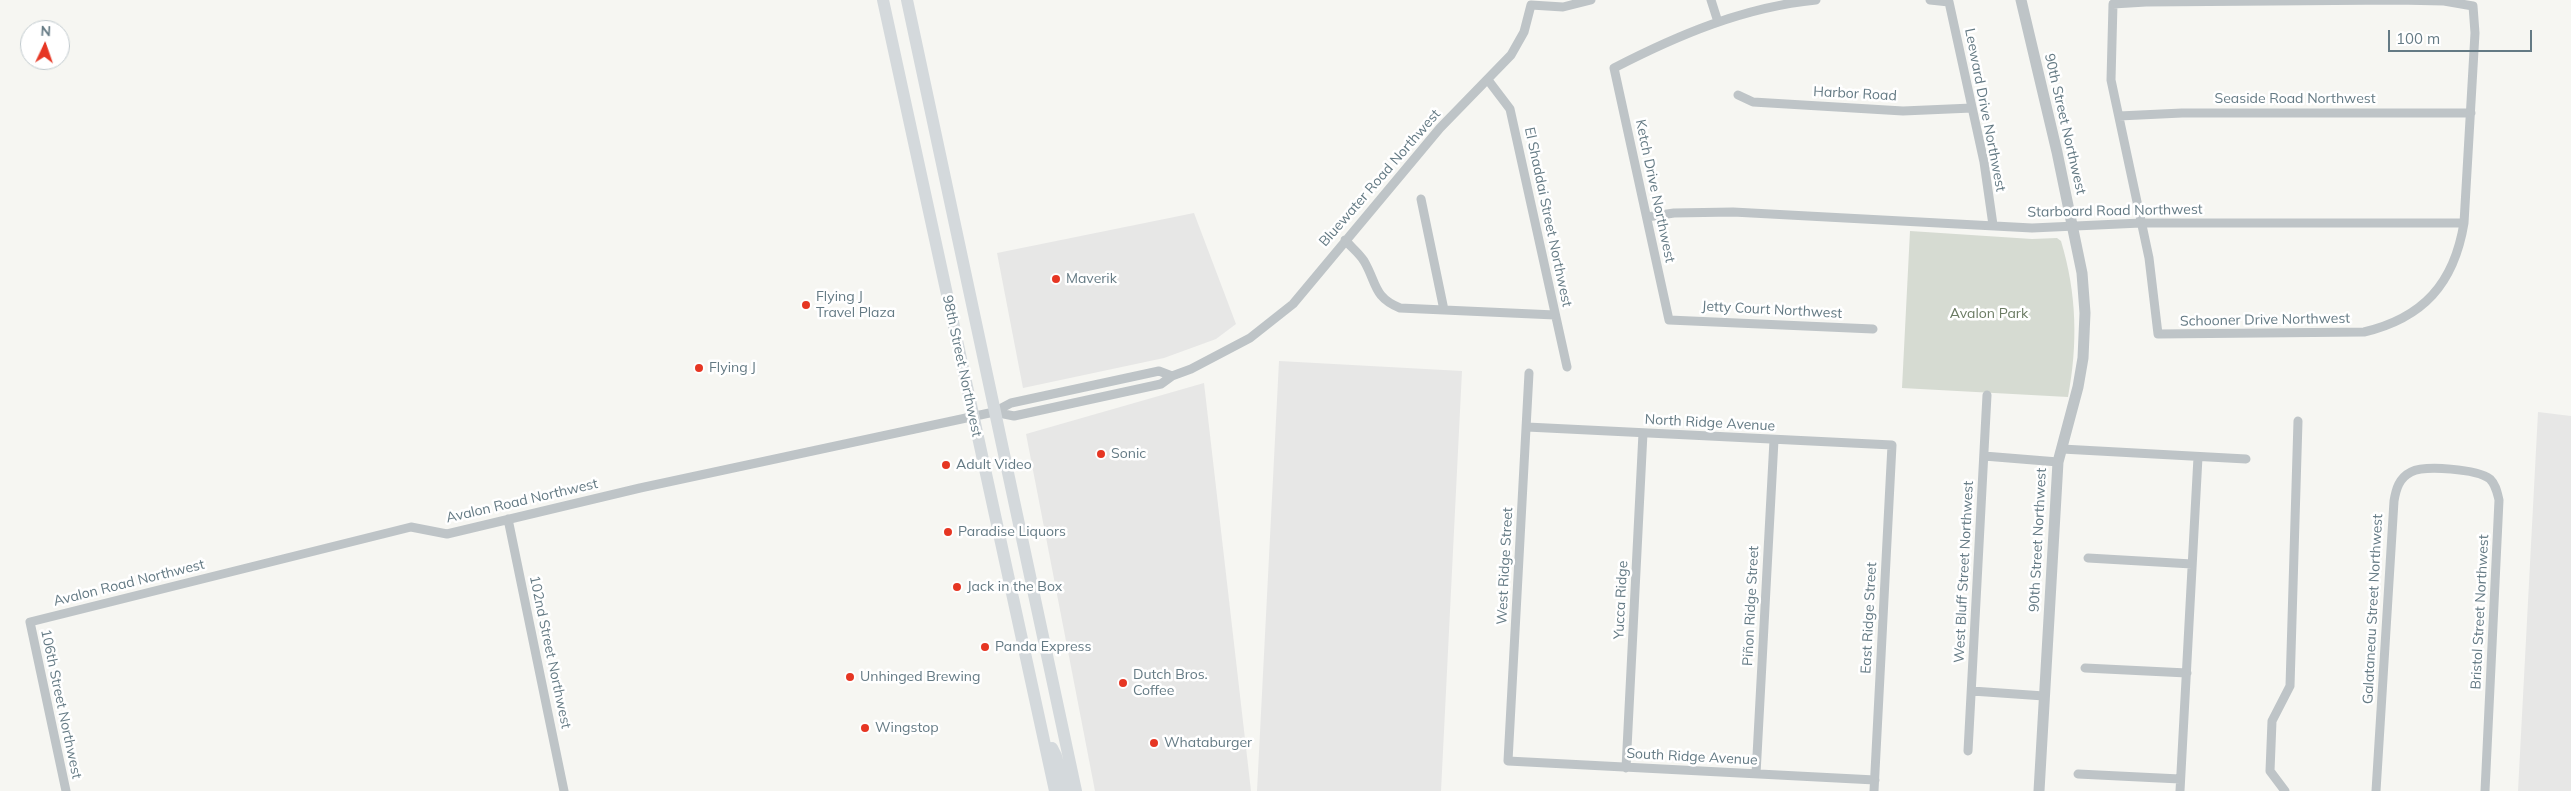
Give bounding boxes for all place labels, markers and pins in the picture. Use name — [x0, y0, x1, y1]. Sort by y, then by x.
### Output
place label: Maverik — [1066, 271, 1117, 287]
marker: Maverik — [1050, 273, 1062, 285]
place label: Flying J Travel Plaza — [816, 289, 895, 322]
marker: Flying J Travel Plaza — [800, 299, 812, 311]
place label: Flying J — [709, 360, 756, 376]
marker: Flying J — [693, 362, 705, 374]
place label: Sonic — [1111, 446, 1146, 462]
marker: Sonic — [1095, 448, 1107, 460]
place label: Adult Video — [956, 457, 1032, 473]
marker: Adult Video — [940, 459, 952, 471]
place label: Paradise Liquors — [958, 524, 1066, 540]
marker: Paradise Liquors — [942, 526, 954, 538]
place label: Jack in the Box — [967, 579, 1062, 595]
marker: Jack in the Box — [951, 581, 963, 593]
place label: Panda Express — [995, 639, 1091, 655]
marker: Panda Express — [979, 641, 991, 653]
place label: Dutch Bros. Coffee — [1133, 667, 1208, 700]
place label: Unhinged Brewing — [860, 669, 980, 685]
marker: Unhinged Brewing — [844, 671, 856, 683]
marker: Dutch Bros. Coffee — [1117, 677, 1129, 689]
place label: Wingstop — [875, 720, 939, 736]
marker: Wingstop — [859, 722, 871, 734]
place label: Whataburger — [1164, 735, 1252, 751]
marker: Whataburger — [1148, 737, 1160, 749]

